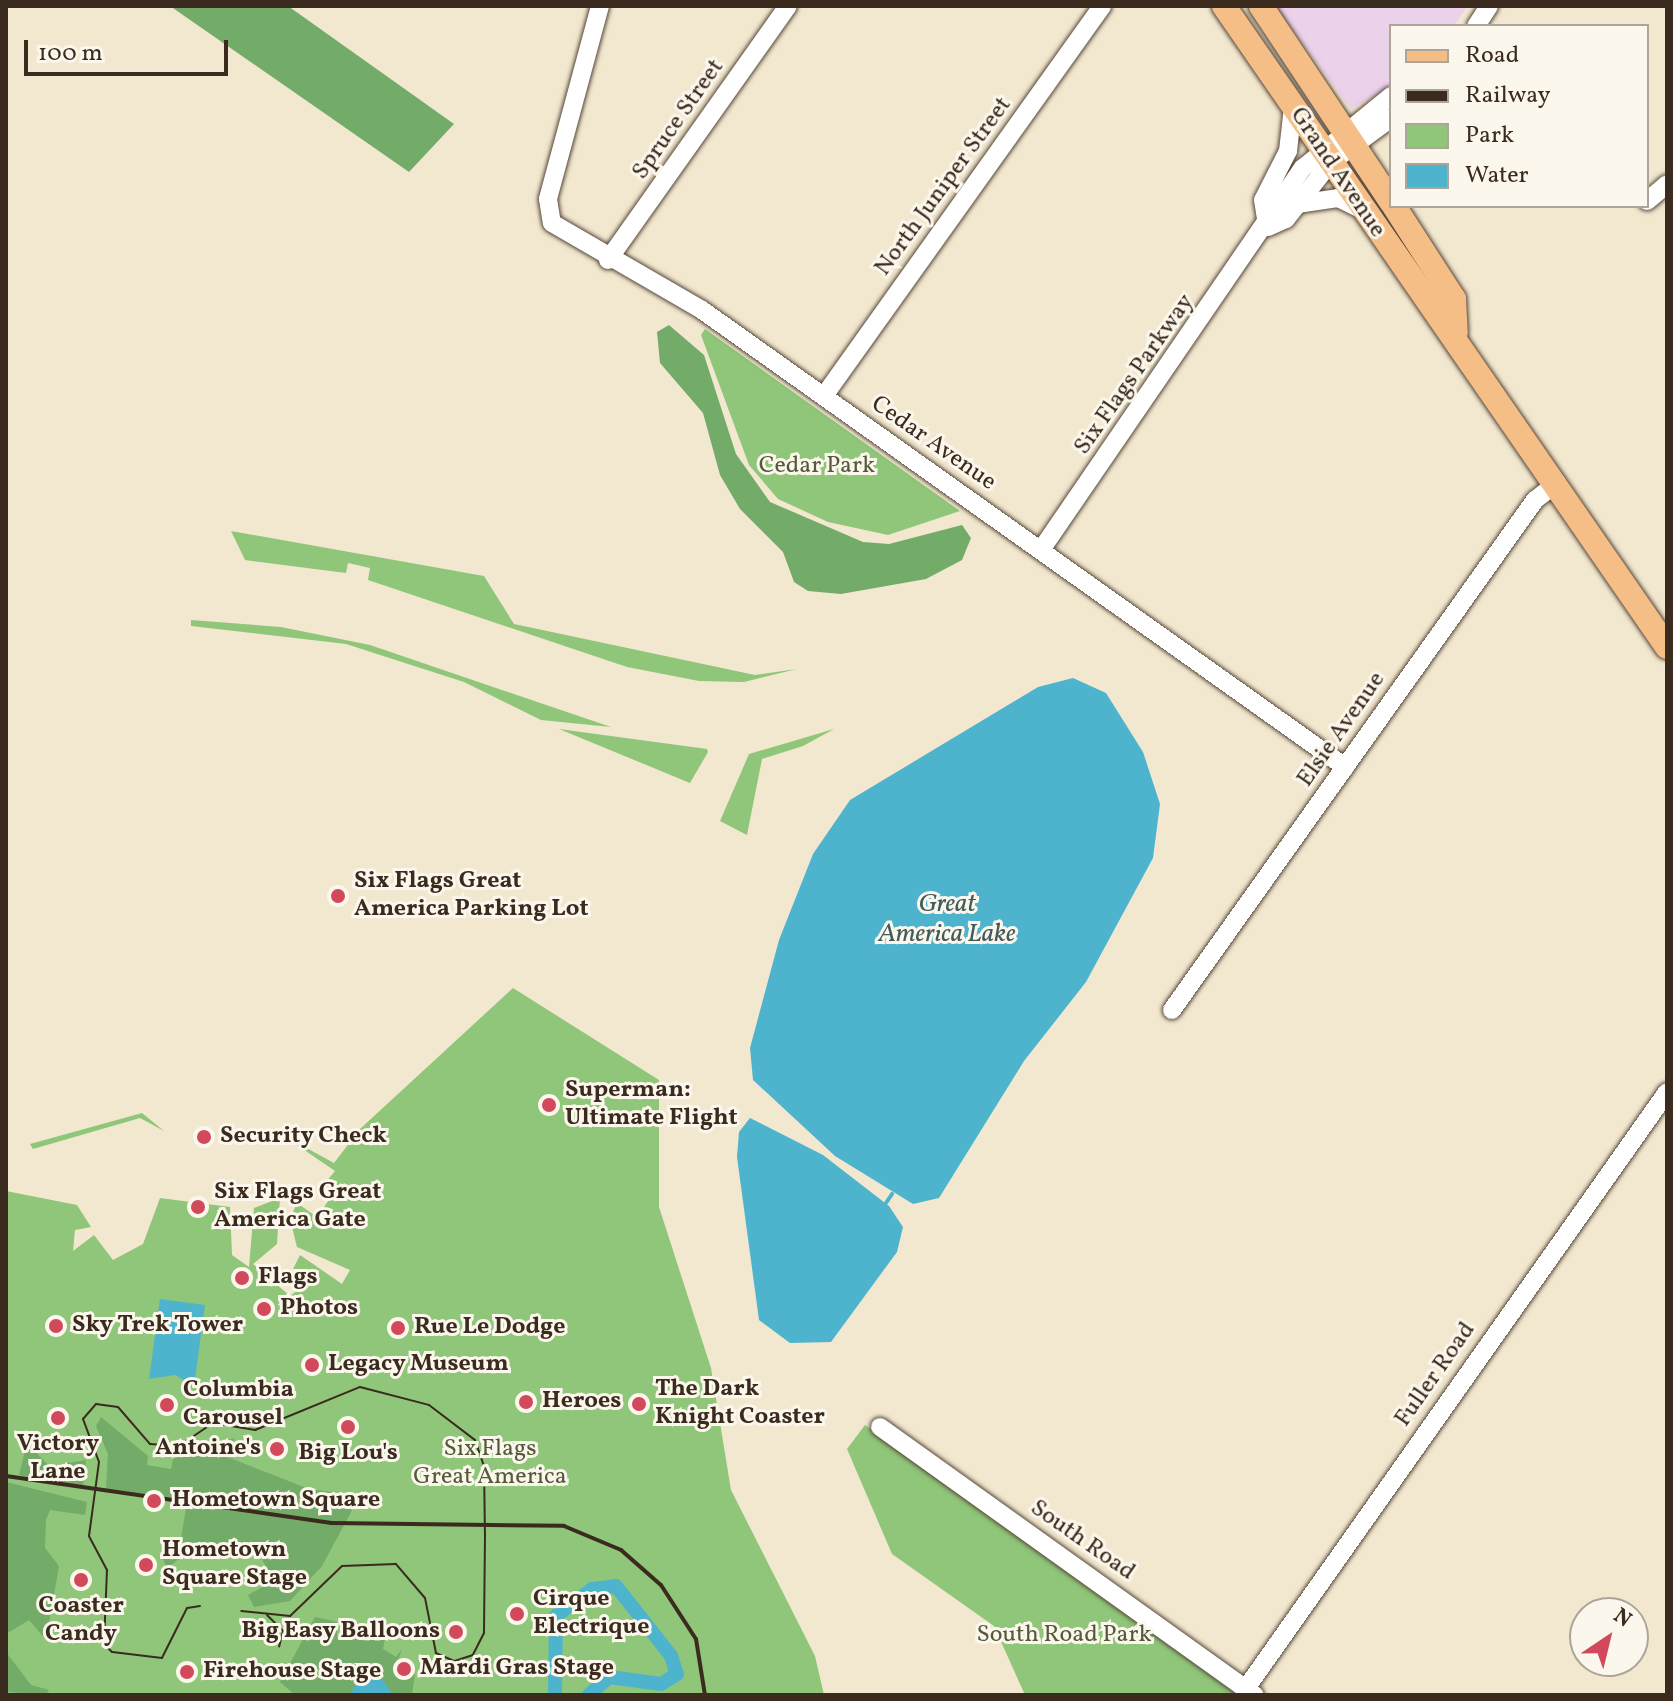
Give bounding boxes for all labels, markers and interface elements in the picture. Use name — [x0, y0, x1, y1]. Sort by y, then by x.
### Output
scale bar — [28, 24, 232, 74]
legend — [1389, 24, 1649, 208]
text: 100 m — [38, 37, 103, 71]
text: Road — [1465, 39, 1519, 73]
street label: Spruce Street — [627, 54, 731, 186]
text: Railway — [1465, 79, 1551, 113]
street label: North Juniper Street — [869, 92, 1019, 282]
street label: Grand Avenue — [1283, 102, 1391, 244]
text: Park — [1465, 119, 1514, 153]
text: Water — [1465, 159, 1529, 193]
street label: Six Flags Parkway — [1069, 289, 1201, 461]
street label: Cedar Avenue — [865, 390, 1001, 498]
park label: Cedar Park — [759, 453, 875, 481]
street label: Elsie Avenue — [1292, 667, 1392, 793]
place label: Six Flags Great America Parking Lot — [354, 868, 588, 924]
marker: Six Flags Great America Parking Lot — [329, 887, 347, 905]
water label: Great America Lake — [878, 889, 1016, 950]
place label: Superman: Ultimate Flight — [565, 1077, 738, 1133]
marker: Superman: Ultimate Flight — [540, 1096, 558, 1114]
place label: Security Check — [220, 1123, 387, 1151]
marker: Security Check — [195, 1128, 213, 1146]
place label: Six Flags Great America Gate — [214, 1179, 381, 1235]
marker: Six Flags Great America Gate — [189, 1198, 207, 1216]
place label: Flags — [258, 1264, 318, 1292]
marker: Flags — [233, 1269, 251, 1287]
place label: Photos — [280, 1295, 358, 1323]
marker: Photos — [255, 1300, 273, 1318]
place label: Sky Trek Tower — [72, 1312, 244, 1340]
place label: Rue Le Dodge — [414, 1314, 565, 1342]
marker: Sky Trek Tower — [47, 1317, 65, 1335]
street label: Fuller Road — [1389, 1317, 1483, 1433]
marker: Rue Le Dodge — [389, 1319, 407, 1337]
place label: Legacy Museum — [328, 1351, 509, 1379]
marker: Legacy Museum — [303, 1356, 321, 1374]
place label: The Dark Knight Coaster — [655, 1376, 825, 1432]
place label: Columbia Carousel — [183, 1377, 294, 1433]
place label: Heroes — [542, 1388, 621, 1416]
marker: Heroes — [517, 1393, 535, 1411]
marker: The Dark Knight Coaster — [630, 1395, 648, 1413]
marker: Columbia Carousel — [158, 1396, 176, 1414]
marker: Victory Lane — [49, 1409, 67, 1427]
marker: Big Lou's — [339, 1418, 357, 1436]
place label: Victory Lane — [17, 1431, 99, 1487]
place label: Antoine's — [155, 1435, 261, 1463]
park label: Six Flags Great America — [413, 1436, 567, 1492]
marker: Antoine's — [268, 1440, 286, 1458]
place label: Big Lou's — [298, 1440, 398, 1468]
place label: Hometown Square — [172, 1487, 380, 1515]
marker: Hometown Square — [143, 1490, 165, 1512]
street label: South Road — [1024, 1494, 1140, 1588]
place label: Hometown Square Stage — [162, 1537, 307, 1593]
marker: Hometown Square Stage — [137, 1556, 155, 1574]
marker: Coaster Candy — [72, 1571, 90, 1589]
place label: Cirque Electrique — [533, 1586, 649, 1642]
place label: Coaster Candy — [38, 1593, 124, 1649]
north arrow — [1569, 1597, 1649, 1677]
text: N — [1606, 1601, 1637, 1636]
marker: Cirque Electrique — [508, 1605, 526, 1623]
place label: Big Easy Balloons — [241, 1618, 440, 1646]
park label: South Road Park — [976, 1622, 1152, 1650]
marker: Big Easy Balloons — [447, 1623, 465, 1641]
place label: Mardi Gras Stage — [420, 1655, 614, 1683]
place label: Firehouse Stage — [203, 1658, 381, 1686]
marker: Mardi Gras Stage — [395, 1660, 413, 1678]
marker: Firehouse Stage — [178, 1663, 196, 1681]

